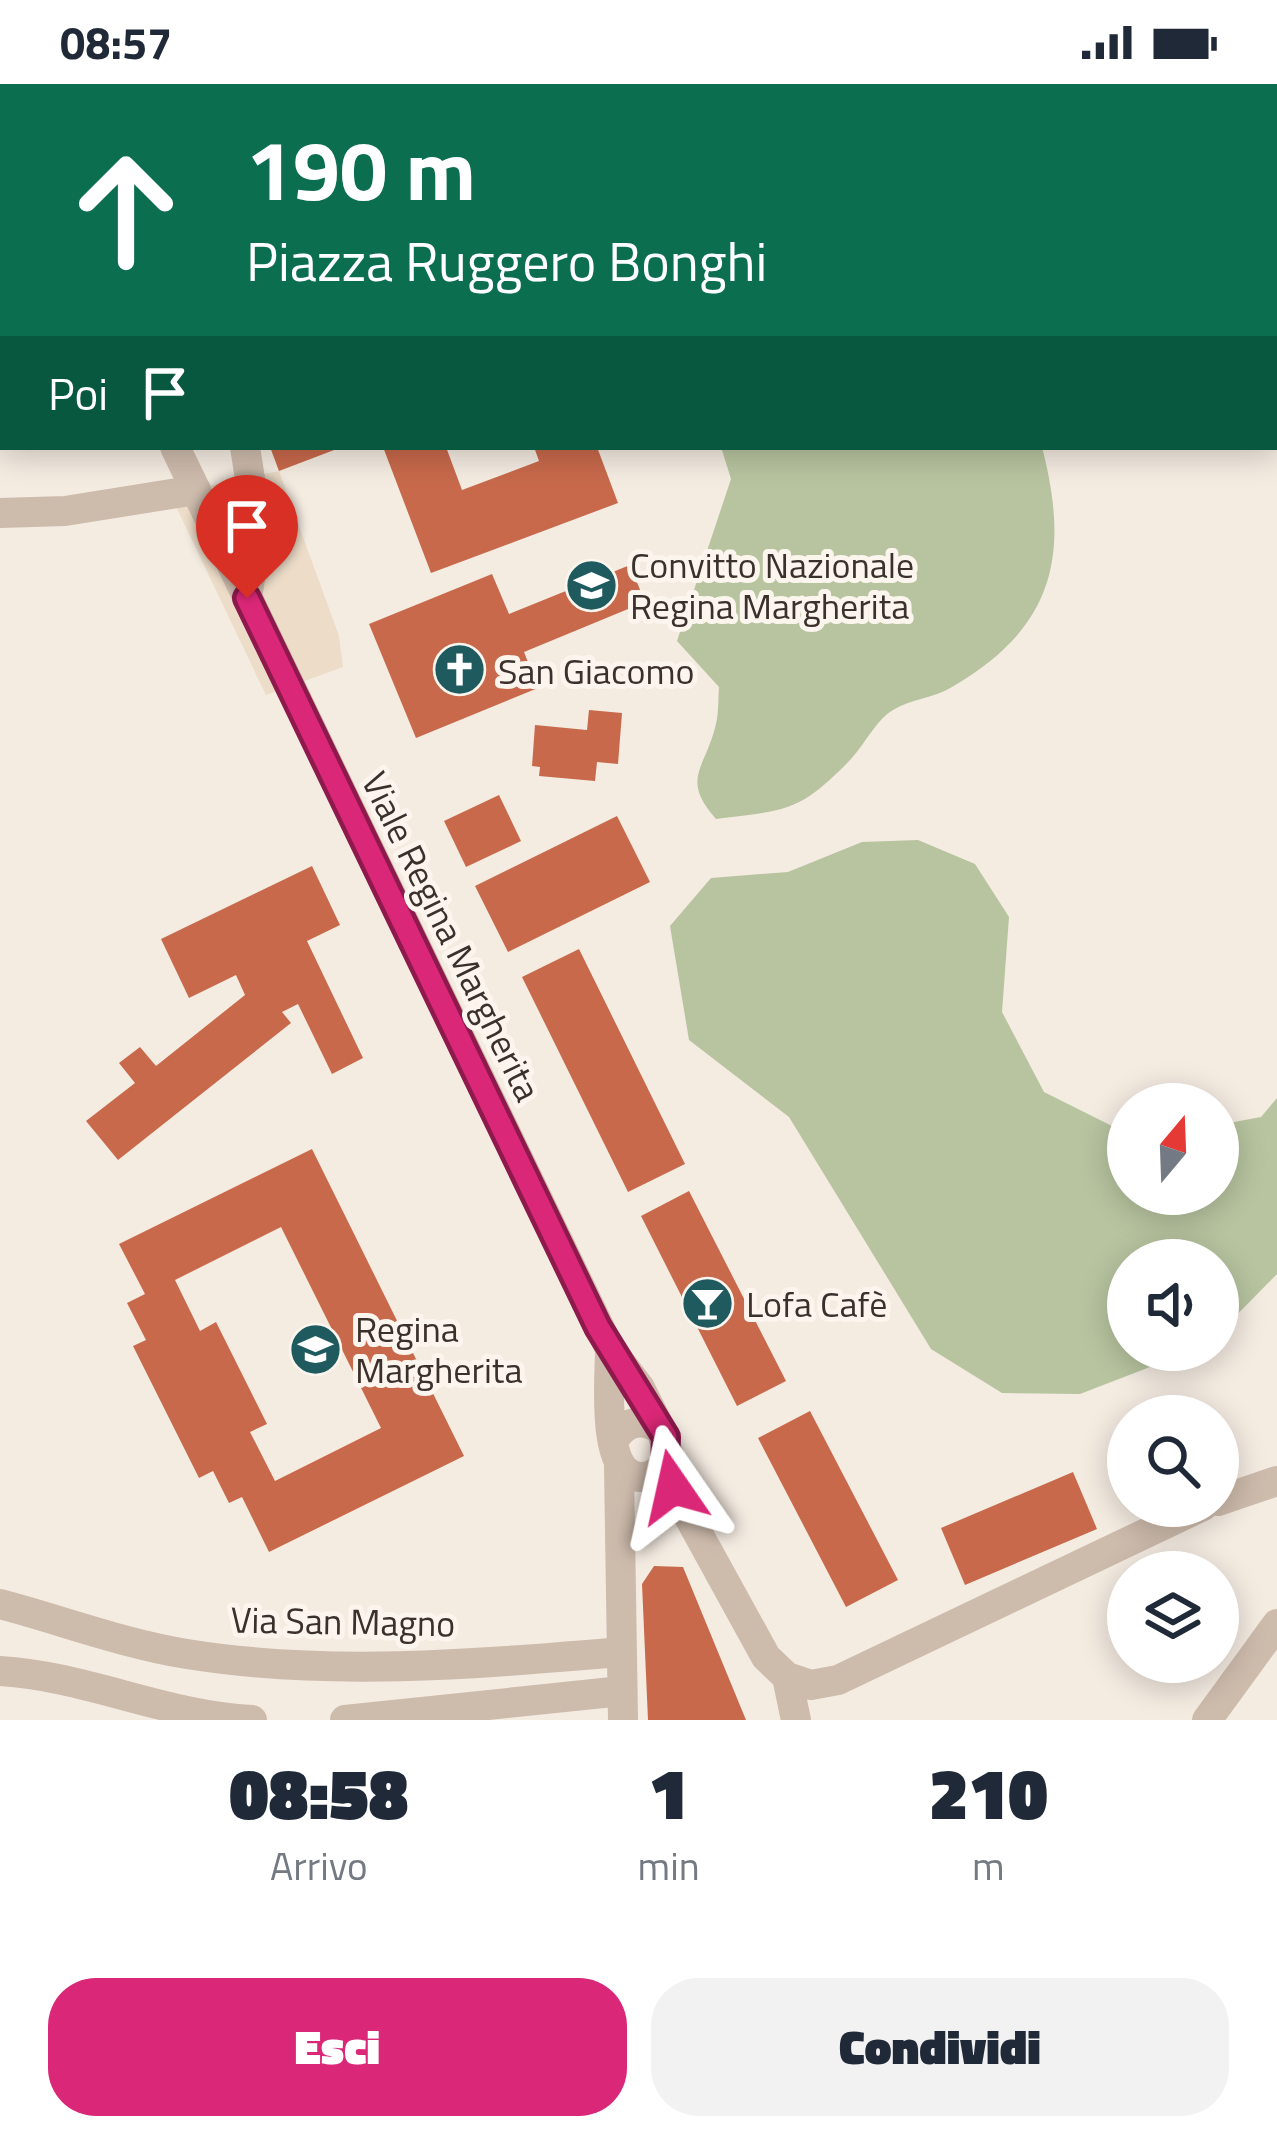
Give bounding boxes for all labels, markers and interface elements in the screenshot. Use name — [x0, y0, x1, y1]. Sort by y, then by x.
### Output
text: 08:57 — [60, 8, 172, 76]
text: 190 m — [246, 105, 476, 233]
icon: ahead — [48, 132, 204, 288]
text: Piazza Ruggero Bonghi — [246, 220, 767, 302]
text: Poi — [48, 359, 108, 427]
icon: arrive — [132, 360, 198, 426]
pin — [196, 475, 298, 598]
icon: arrive — [214, 493, 280, 559]
place label: Convitto Nazionale Regina Margherita — [630, 537, 914, 633]
school or university icon: Convitto Nazionale Regina Margherita — [563, 557, 619, 613]
church icon: San Giacomo — [431, 642, 487, 698]
place label: San Giacomo — [498, 643, 695, 698]
street label: Viale Regina Margherita — [348, 762, 556, 1110]
north arrow — [1107, 1083, 1239, 1215]
map controls — [1107, 1083, 1239, 1683]
button: sound — [1107, 1239, 1239, 1371]
bar icon: Lofa Cafè — [679, 1275, 735, 1331]
place label: Lofa Cafè — [746, 1276, 887, 1331]
place label: Regina Margherita — [355, 1301, 523, 1397]
school or university icon: Regina Margherita — [288, 1321, 344, 1377]
button: search — [1107, 1395, 1239, 1527]
position arrow — [610, 1424, 736, 1550]
button: layers — [1107, 1551, 1239, 1683]
street label: Via San Magno — [230, 1592, 456, 1650]
text: 08:58 — [229, 1737, 408, 1847]
text: 1 — [649, 1737, 688, 1847]
text: 210 — [929, 1737, 1048, 1847]
text: Arrivo — [270, 1836, 368, 1895]
text: min — [638, 1836, 700, 1895]
text: m — [972, 1836, 1005, 1895]
button: Esci — [48, 1978, 627, 2116]
button: Condividi — [651, 1978, 1229, 2116]

